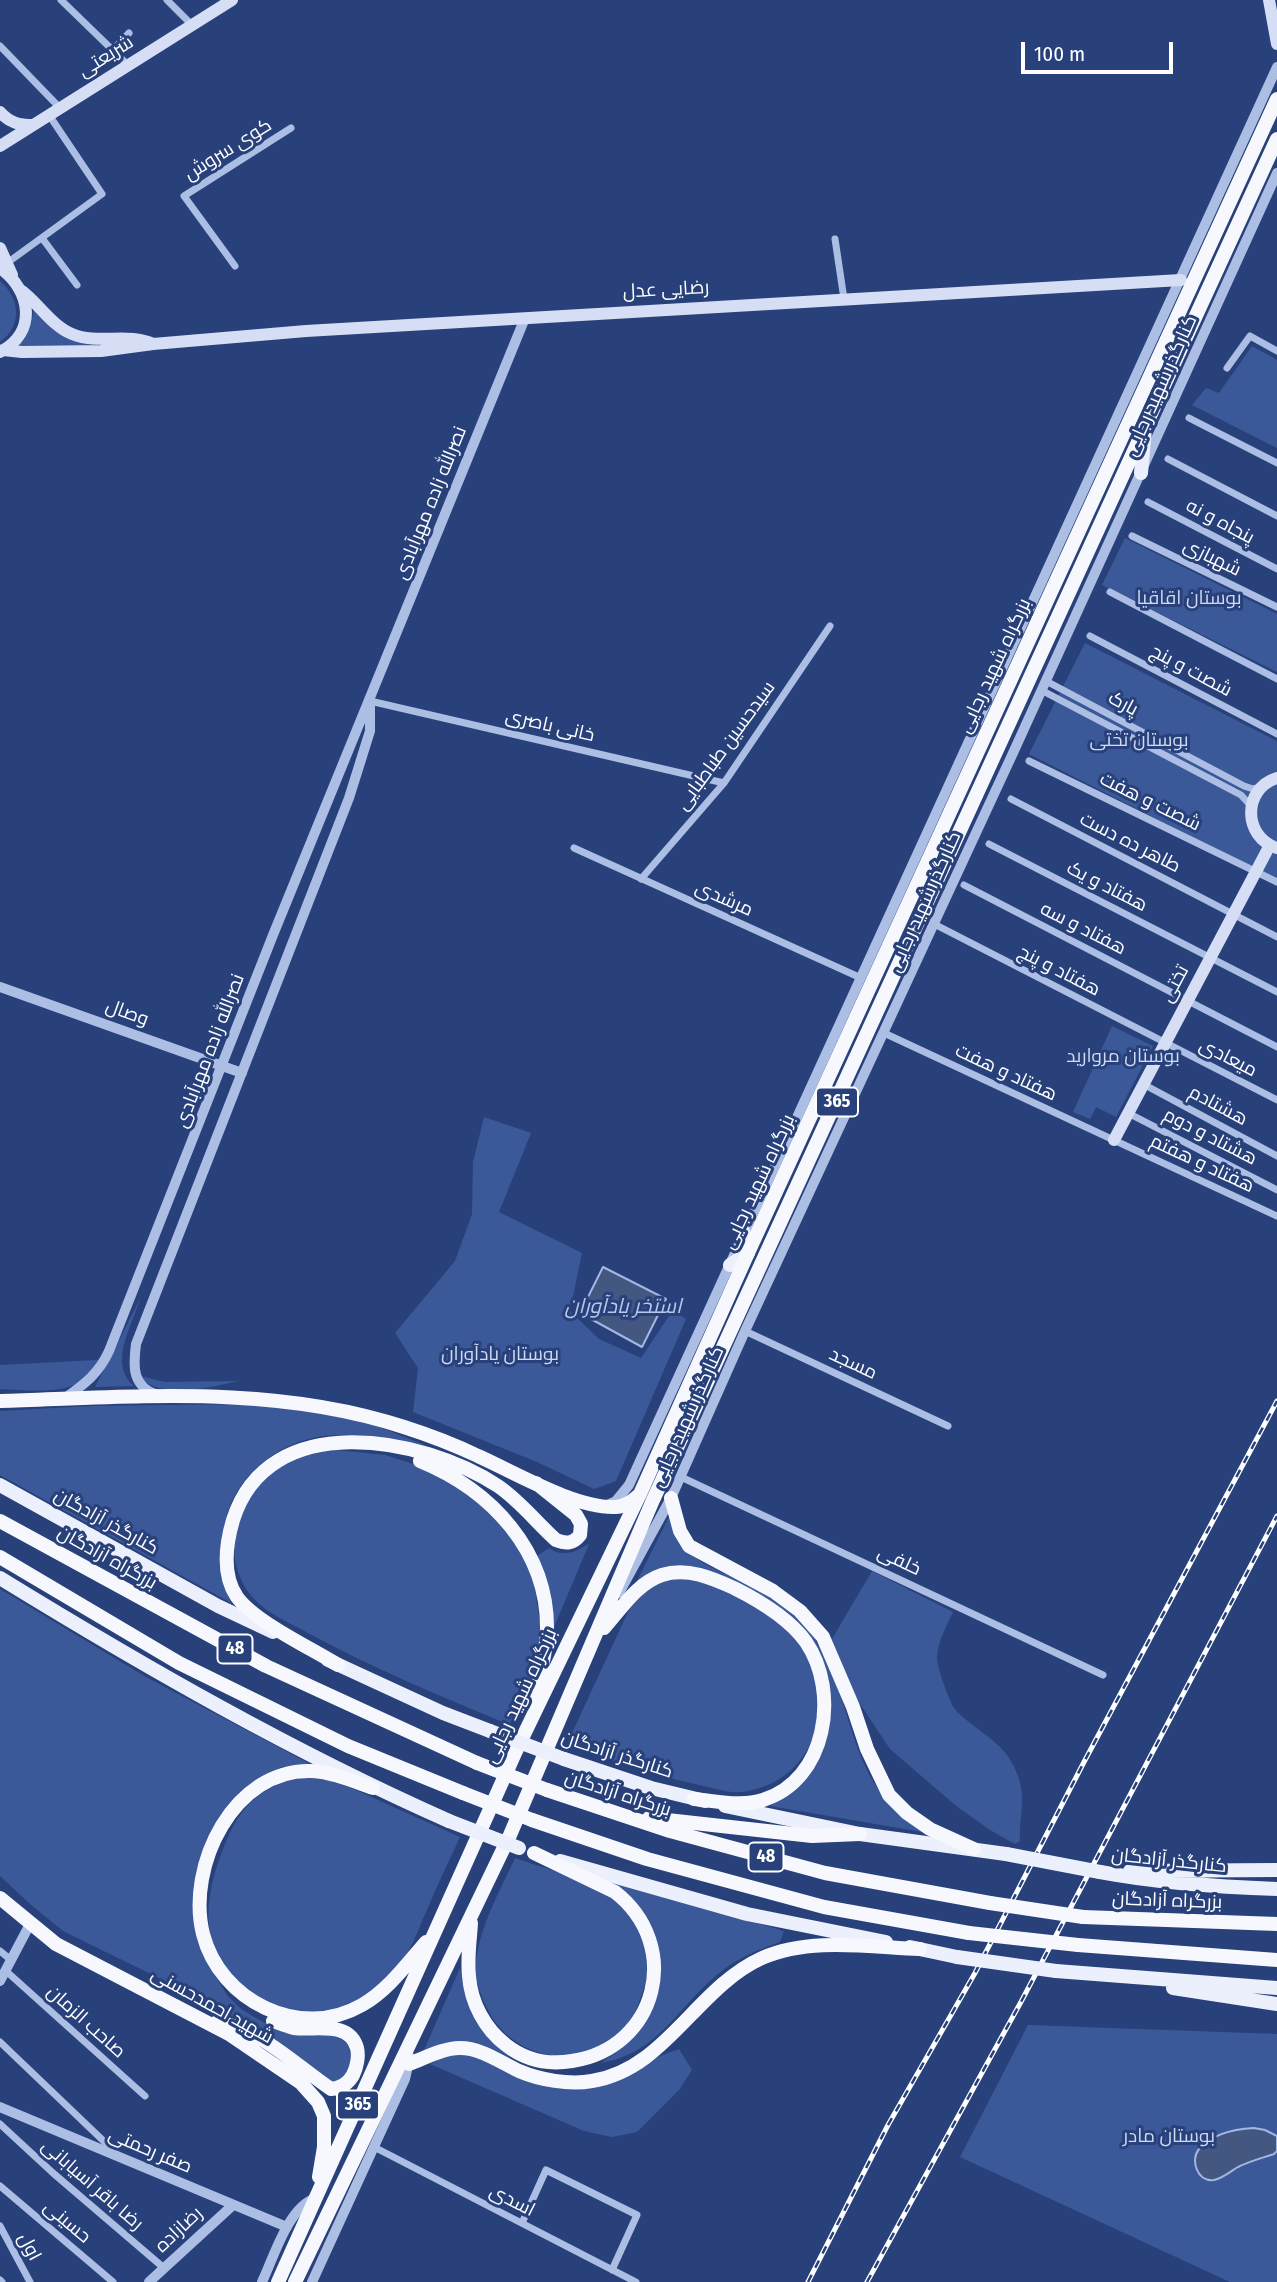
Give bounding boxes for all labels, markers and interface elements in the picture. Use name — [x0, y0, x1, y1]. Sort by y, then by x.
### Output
scale bar — [1025, 28, 1177, 72]
street label: شریعتی — [74, 31, 138, 83]
text: 100 m — [1034, 41, 1085, 67]
street label: کوی سروش — [180, 114, 276, 186]
street label: رضایی عدل — [622, 276, 710, 304]
street label: کنارگذر شهید رجایی — [1120, 312, 1202, 460]
street label: نصرالله زاده مهرآبادی — [390, 423, 472, 583]
street label: پنجاه و نه — [1182, 495, 1258, 549]
street label: شهبازی — [1179, 534, 1245, 582]
park label: بوستان اقاقیا — [1136, 588, 1242, 610]
street label: بزرگراه شهید رجایی — [954, 595, 1036, 737]
street label: شصت و پنج — [1146, 640, 1236, 702]
street label: سیدحسین طباطبایی — [671, 677, 781, 815]
street label: پارک — [1104, 687, 1142, 721]
street label: خانی باصری — [503, 705, 597, 747]
park label: بوستان تختی — [1090, 730, 1188, 752]
street label: شصت و هفت — [1096, 768, 1204, 836]
street label: طاهر ده دست — [1076, 808, 1184, 878]
street label: کنارگذر شهید رجایی — [884, 828, 966, 976]
street label: هفتاد و یک — [1063, 857, 1151, 917]
street label: مرشدی — [692, 876, 756, 922]
street label: هفتاد و سه — [1036, 898, 1130, 960]
street label: هفتاد و پنج — [1014, 941, 1104, 1001]
street label: تختی — [1156, 961, 1194, 1007]
street label: نصرالله زاده مهرآبادی — [170, 971, 250, 1131]
street label: وصال — [102, 995, 152, 1031]
street label: میعادی — [1195, 1034, 1261, 1082]
street label: هفتاد و هفت — [951, 1039, 1061, 1107]
park label: بوستان مروارید — [1066, 1046, 1180, 1068]
street label: هشتادم — [1185, 1081, 1251, 1131]
road number: 365 — [816, 1087, 858, 1116]
street label: هشتاد و دوم — [1159, 1104, 1261, 1170]
street label: بزرگراه شهید رجایی — [718, 1111, 800, 1253]
street label: هفتاد و هفتم — [1146, 1130, 1258, 1198]
water label: استخر یادآوران — [564, 1294, 682, 1320]
street label: کنارگذر شهید رجایی — [647, 1343, 729, 1491]
street label: مسجد — [825, 1343, 881, 1385]
park label: بوستان یادآوران — [441, 1344, 559, 1366]
street label: کنارگذر آزادگان — [50, 1484, 162, 1560]
street label: بزرگراه آزادگان — [53, 1521, 161, 1595]
street label: خلفی — [874, 1541, 924, 1581]
street label: بزرگراه شهید رجایی — [480, 1625, 562, 1767]
road number: 48 — [218, 1634, 252, 1664]
street label: کنارگذر آزادگان — [558, 1726, 676, 1784]
street label: بزرگراه آزادگان — [562, 1766, 674, 1822]
road number: 48 — [748, 1842, 784, 1871]
street label: کنارگذر آزادگان — [1110, 1844, 1228, 1878]
street label: بزرگراه آزادگان — [1111, 1888, 1223, 1914]
street label: شهید احمدحسنی — [147, 1963, 277, 2049]
street label: صاحب الزمان — [42, 1981, 130, 2063]
road number: 365 — [337, 2090, 379, 2120]
street label: صفر رحمتی — [105, 2123, 195, 2179]
park label: بوستان مادر — [1123, 2126, 1215, 2148]
street label: رضا باقر آسیابانی — [36, 2135, 148, 2235]
street label: اسدی — [485, 2180, 539, 2222]
street label: حسینی — [39, 2196, 95, 2248]
street label: رضازاده — [151, 2202, 207, 2258]
street label: اول — [12, 2229, 46, 2265]

